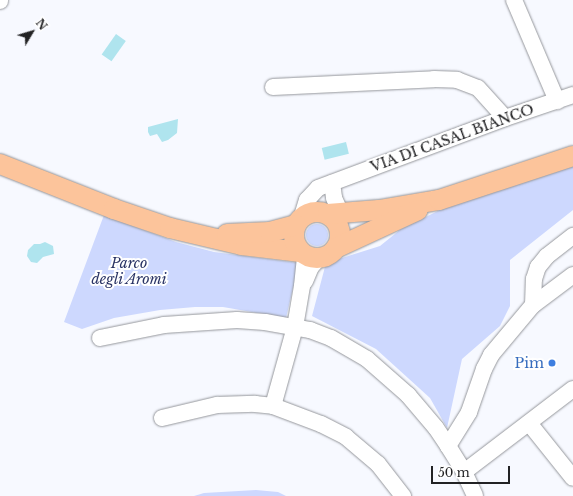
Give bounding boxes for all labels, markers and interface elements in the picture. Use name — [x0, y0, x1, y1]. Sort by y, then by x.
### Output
north arrow — [12, 12, 52, 52]
text: N — [33, 16, 50, 33]
street label: VIA DI CASAL BIANCO — [368, 100, 536, 176]
park label: Parco degli Aromi — [91, 255, 167, 288]
place label: Pim — [515, 355, 544, 371]
marker: Pim — [547, 358, 557, 368]
scale bar — [433, 458, 512, 484]
text: 50 m — [438, 465, 470, 480]

